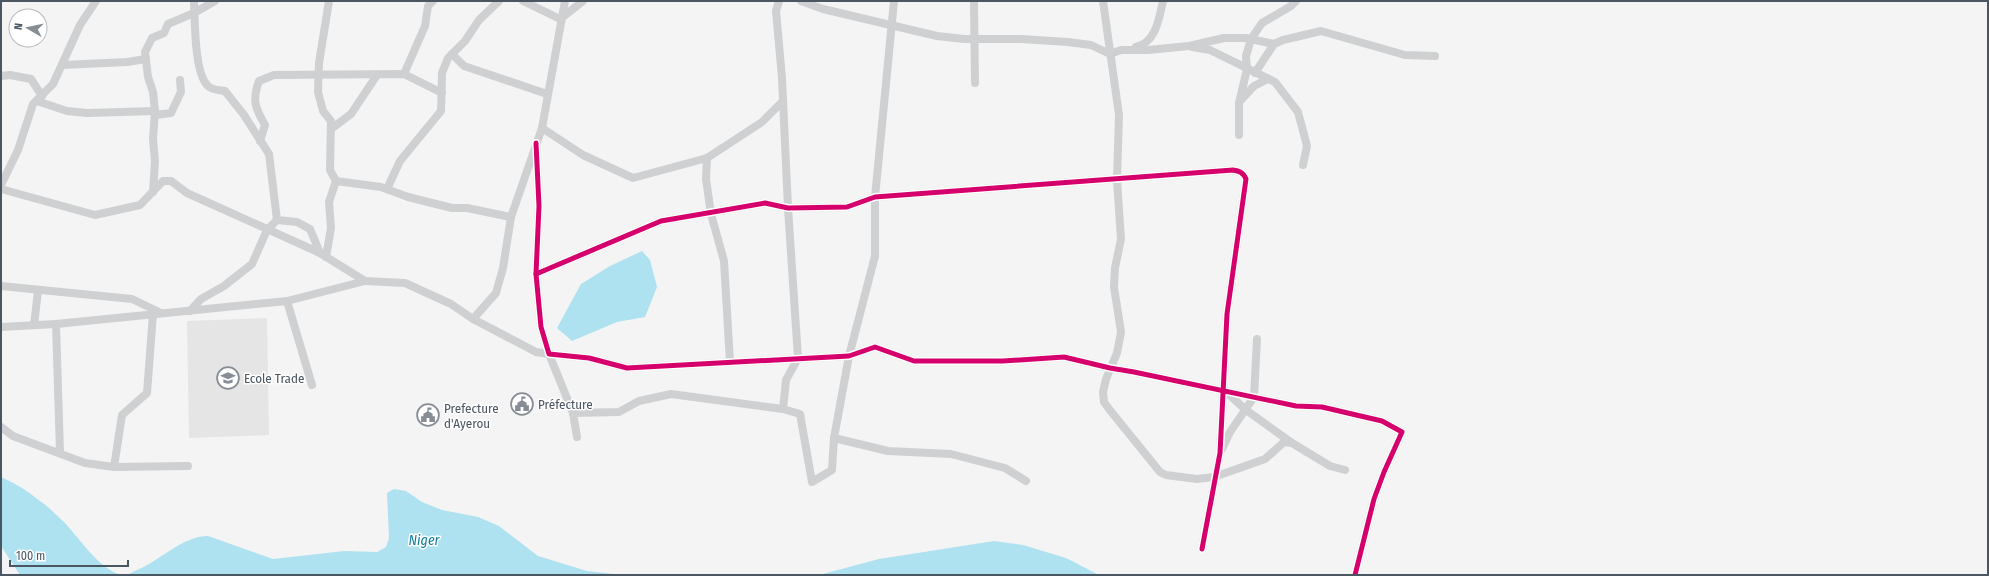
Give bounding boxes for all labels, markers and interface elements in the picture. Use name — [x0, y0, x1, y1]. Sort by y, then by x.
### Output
north arrow — [8, 8, 48, 48]
text: N — [12, 22, 26, 31]
school or university icon: Ecole Trade — [215, 365, 241, 391]
place label: Ecole Trade — [244, 371, 304, 386]
public building icon: Préfecture — [509, 391, 535, 417]
place label: Préfecture — [538, 397, 593, 412]
place label: Prefecture d'Ayerou — [444, 401, 499, 431]
public building icon: Prefecture d'Ayerou — [415, 402, 441, 428]
water label: Niger — [409, 532, 441, 549]
scale bar — [10, 542, 128, 568]
text: 100 m — [16, 549, 45, 563]

